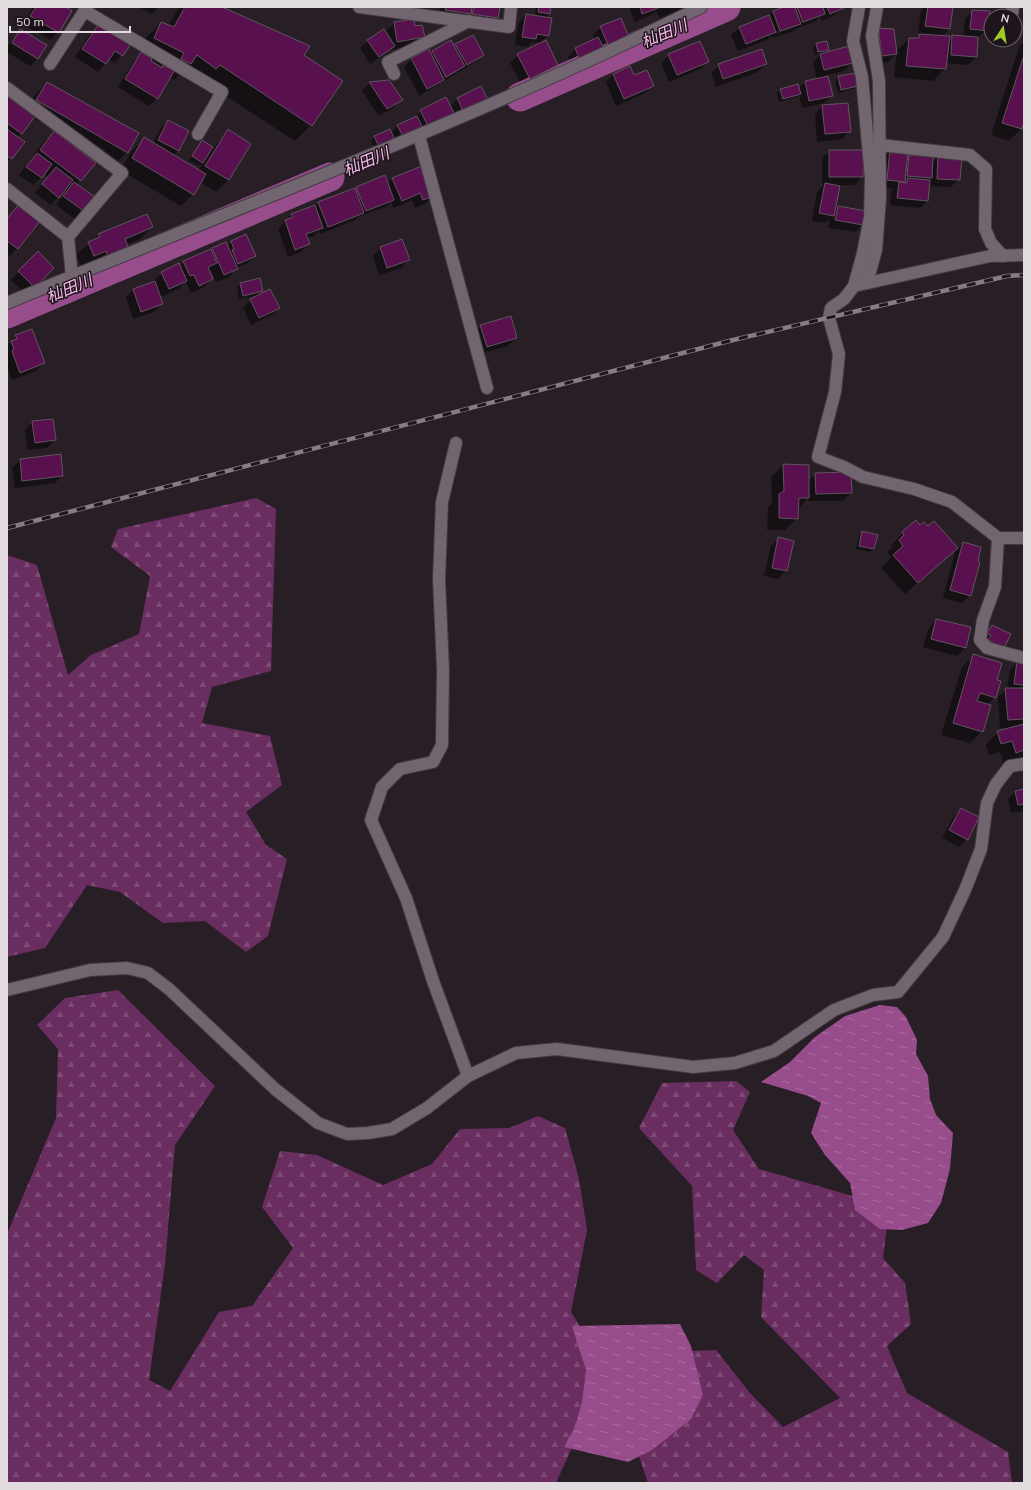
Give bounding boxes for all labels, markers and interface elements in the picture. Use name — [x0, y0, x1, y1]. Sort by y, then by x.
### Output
scale bar — [10, 8, 130, 34]
north arrow — [983, 8, 1023, 48]
text: N — [1000, 11, 1011, 26]
text: 50 m — [16, 14, 44, 29]
water label: 杣田川 — [638, 14, 692, 52]
water label: 杣田川 — [340, 142, 394, 180]
water label: 杣田川 — [43, 269, 97, 307]

